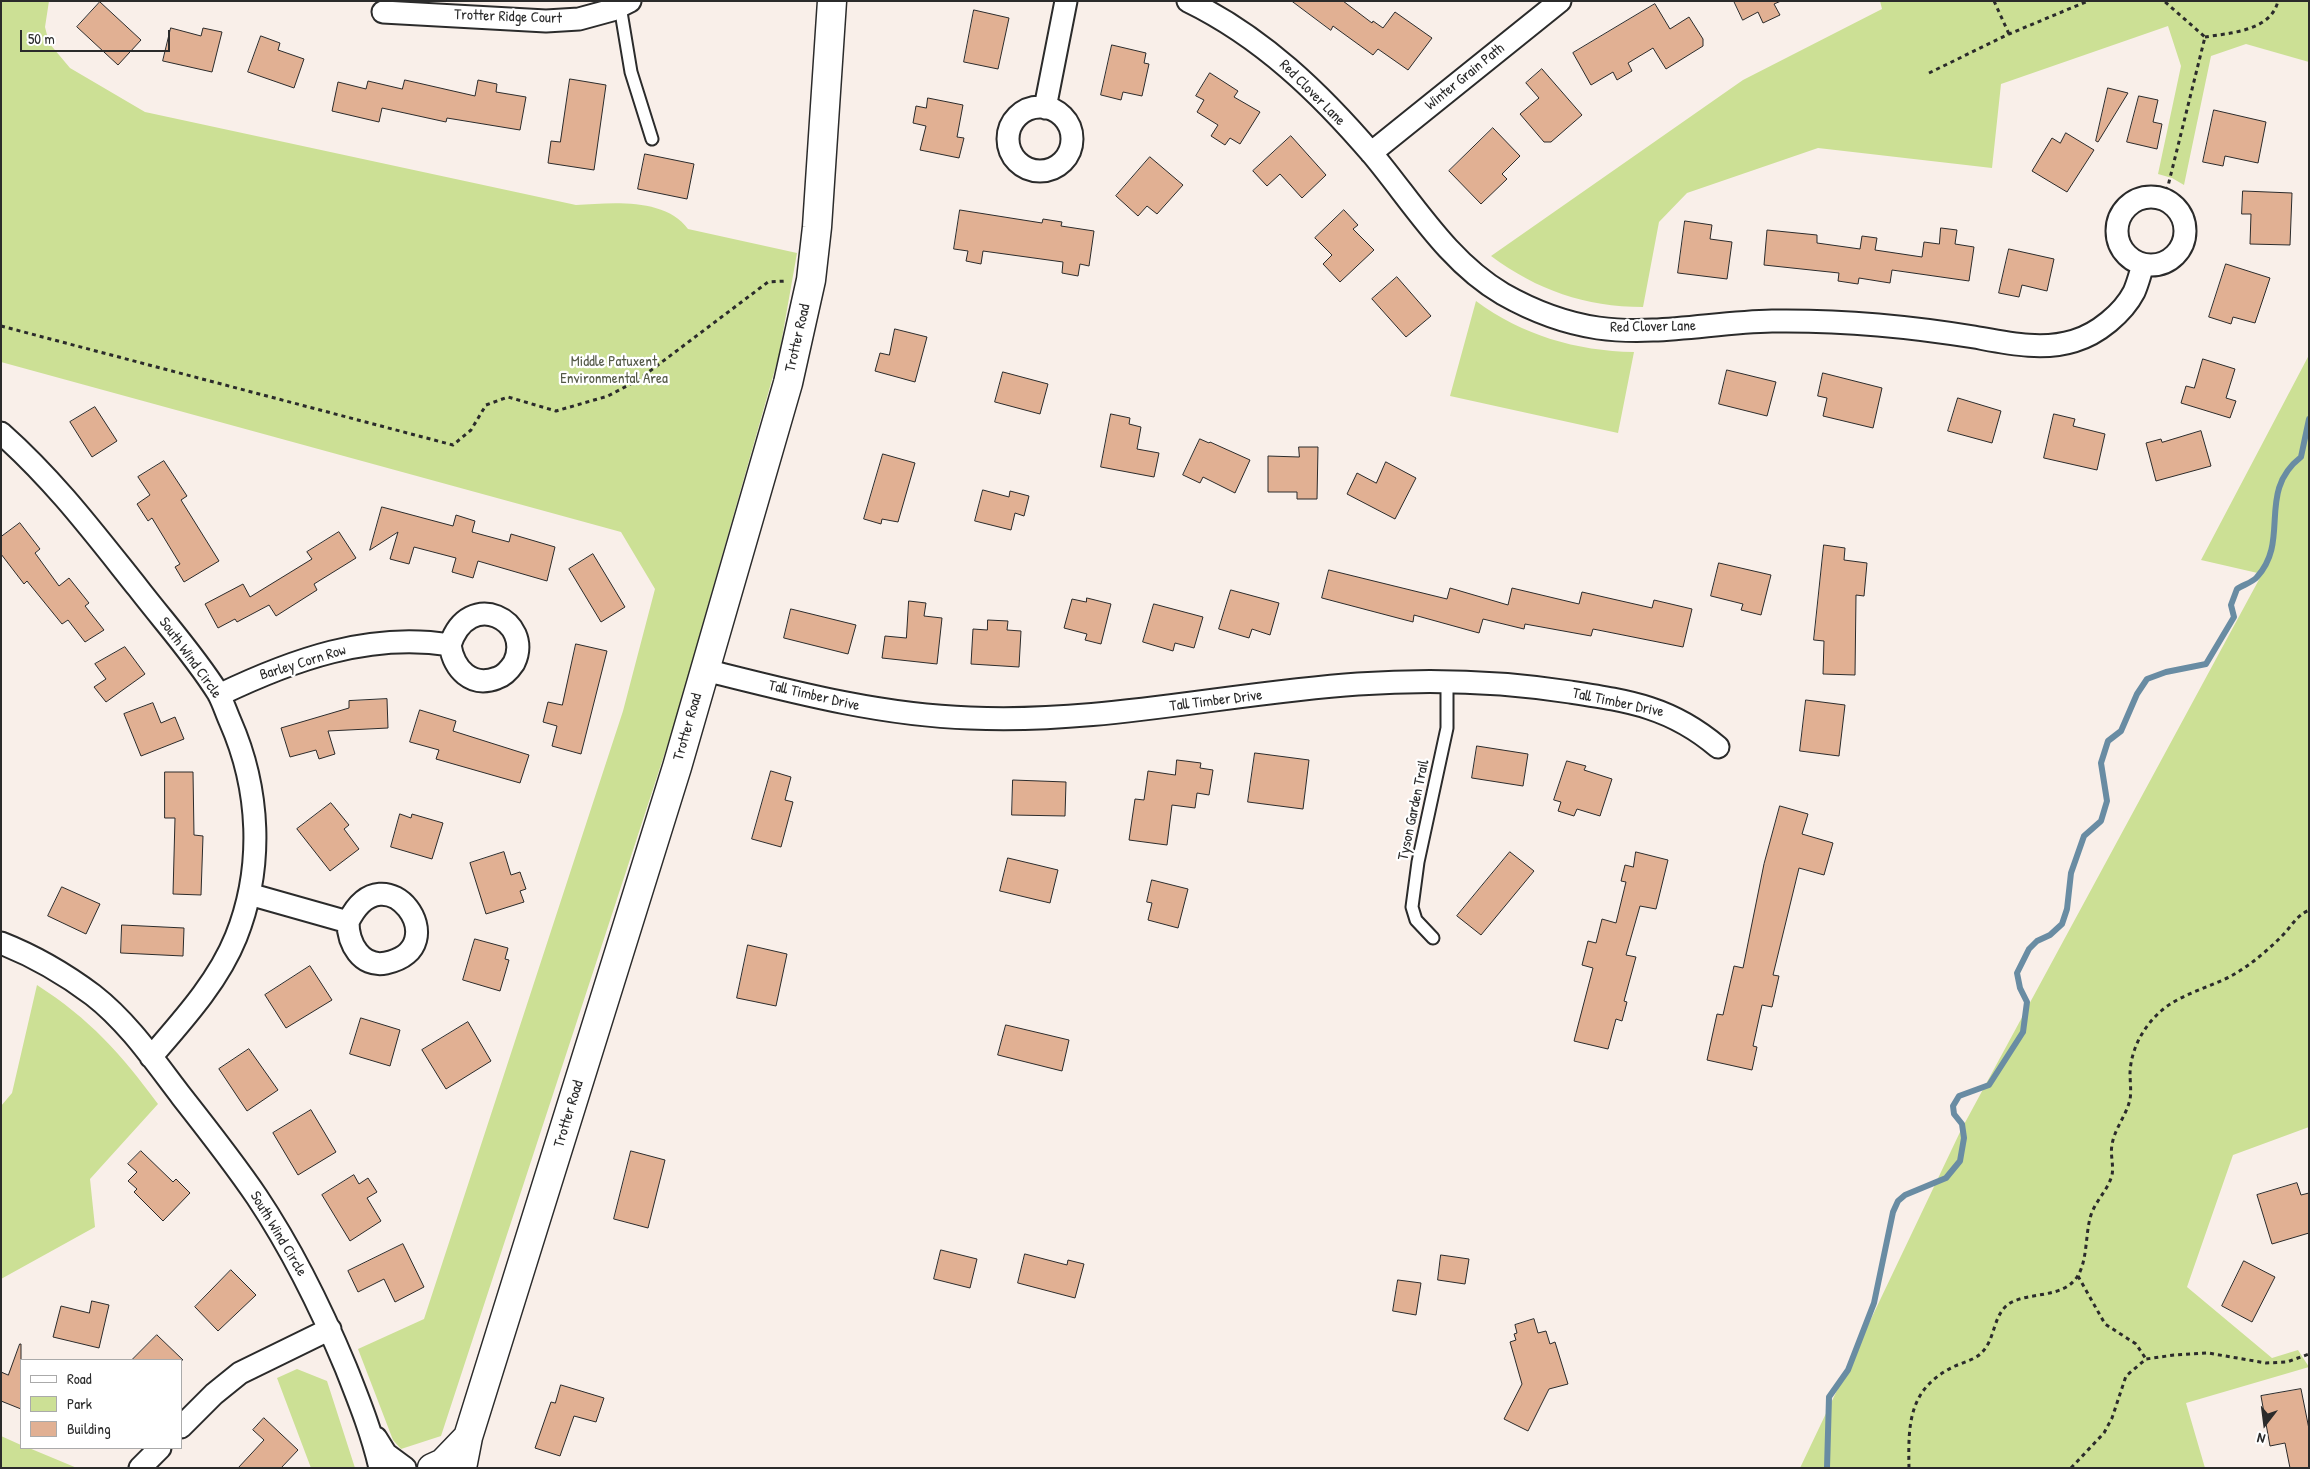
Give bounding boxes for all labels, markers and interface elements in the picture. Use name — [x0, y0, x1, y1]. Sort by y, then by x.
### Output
street label: Trotter Ridge Court — [454, 6, 562, 28]
scale bar — [22, 20, 172, 52]
text: 50 m — [28, 28, 55, 49]
street label: Winter Grain Path — [1422, 40, 1508, 114]
street label: Red Clover Lane — [1275, 56, 1349, 130]
street label: Trotter Road — [781, 302, 815, 374]
street label: Red Clover Lane — [1610, 317, 1696, 337]
park label: Middle Patuxent Environmental Area — [560, 353, 668, 388]
street label: South Wind Circle — [155, 614, 225, 702]
street label: Barley Corn Row — [258, 641, 348, 685]
street label: Tall Timber Drive — [767, 677, 861, 715]
street label: Tall Timber Drive — [1571, 685, 1665, 721]
street label: Tall Timber Drive — [1169, 686, 1263, 716]
street label: Trotter Road — [670, 691, 706, 763]
street label: Tyson Garden Trail — [1395, 758, 1433, 862]
street label: Trotter Road — [550, 1078, 588, 1150]
street label: South Wind Circle — [246, 1188, 310, 1280]
legend — [20, 1359, 182, 1449]
text: Road — [67, 1368, 92, 1389]
text: Park — [67, 1393, 92, 1414]
north arrow — [2240, 1399, 2290, 1449]
text: Building — [67, 1418, 111, 1439]
text: N — [2255, 1429, 2267, 1449]

